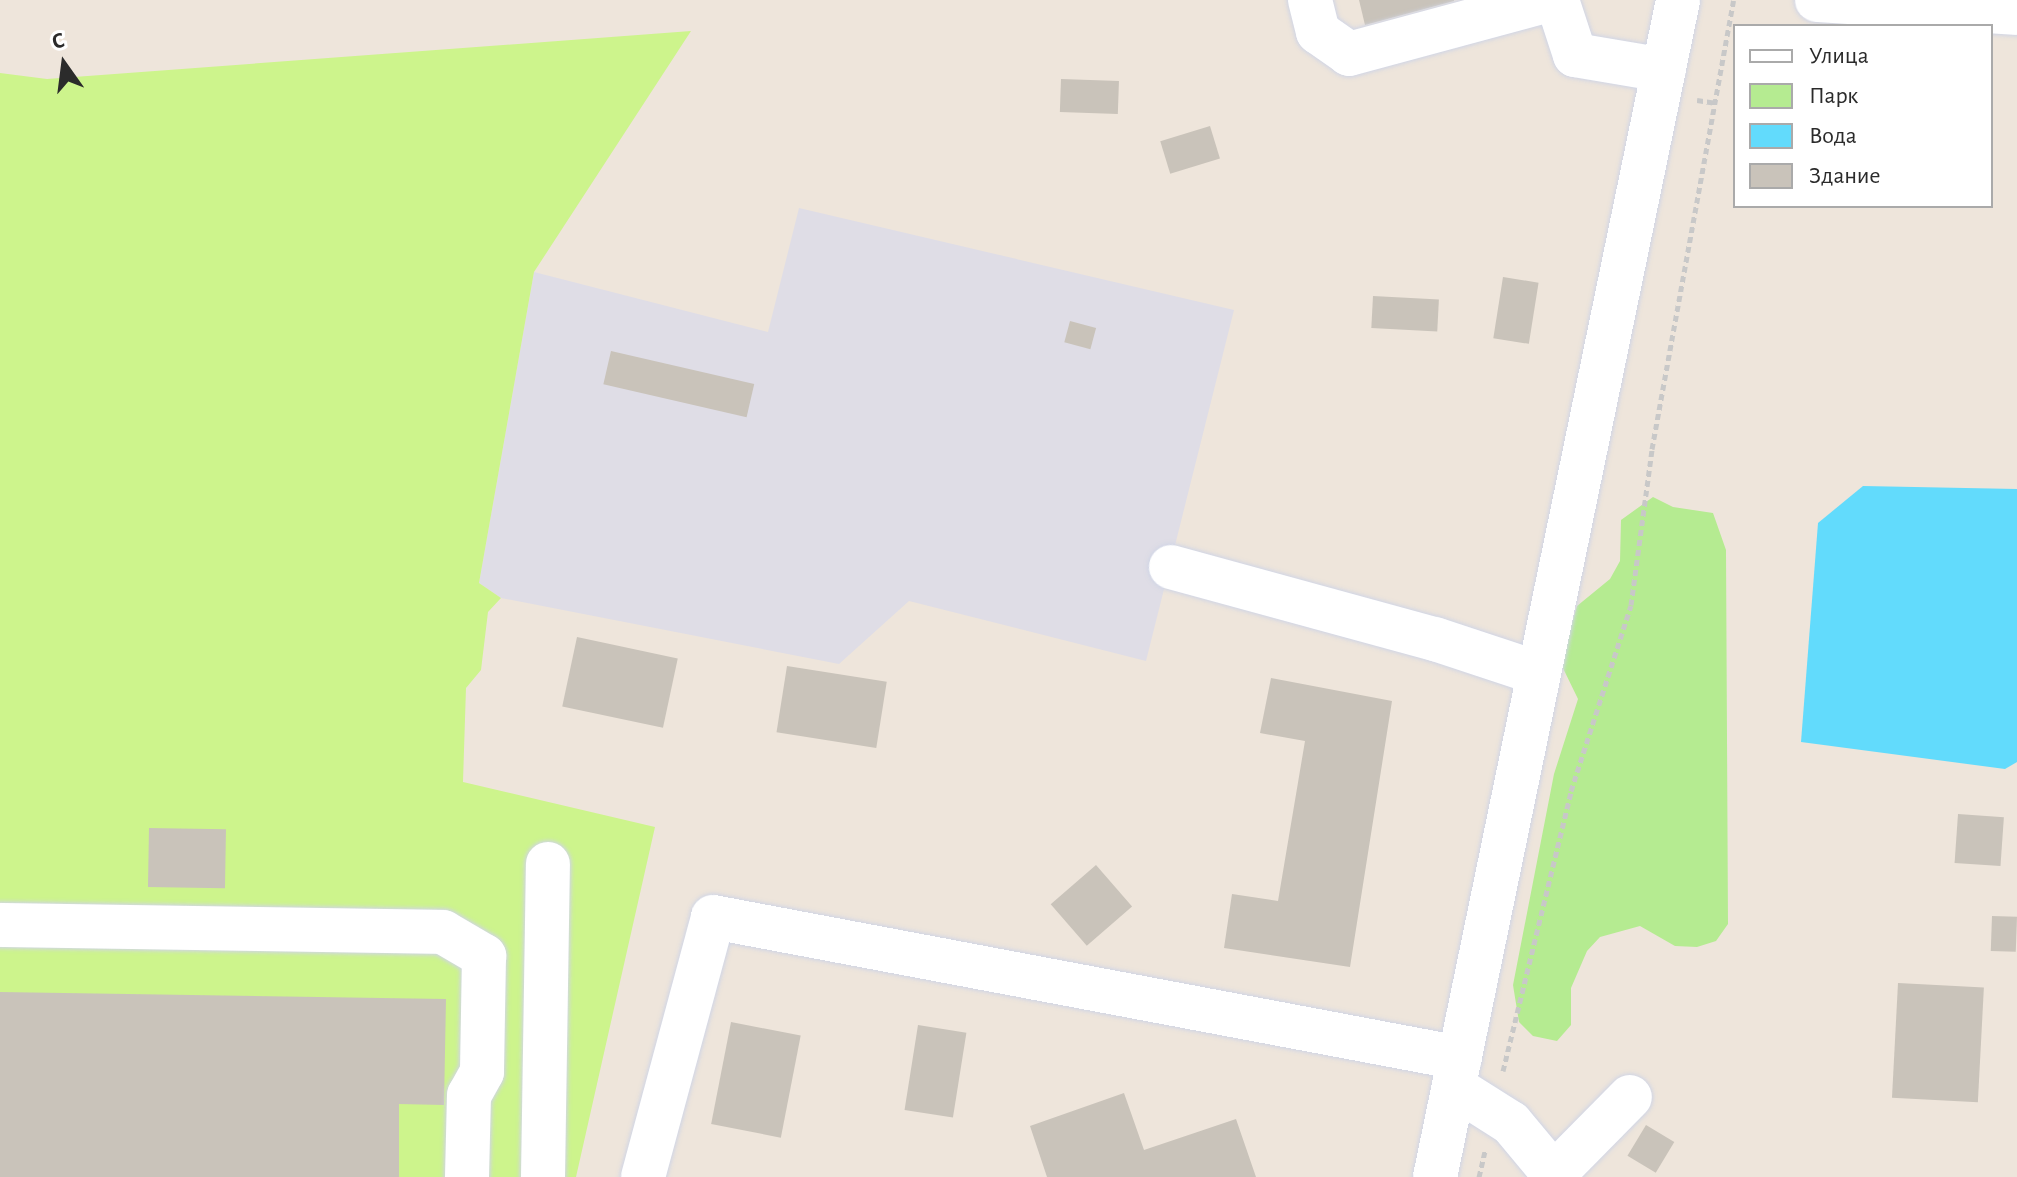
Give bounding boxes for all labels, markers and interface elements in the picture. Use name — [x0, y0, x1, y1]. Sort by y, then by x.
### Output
north arrow — [24, 24, 104, 104]
legend — [1733, 24, 1993, 208]
text: С — [50, 29, 67, 53]
text: Улица — [1809, 44, 1869, 68]
text: Парк — [1809, 84, 1858, 108]
text: Вода — [1809, 124, 1857, 148]
text: Здание — [1809, 164, 1880, 188]

